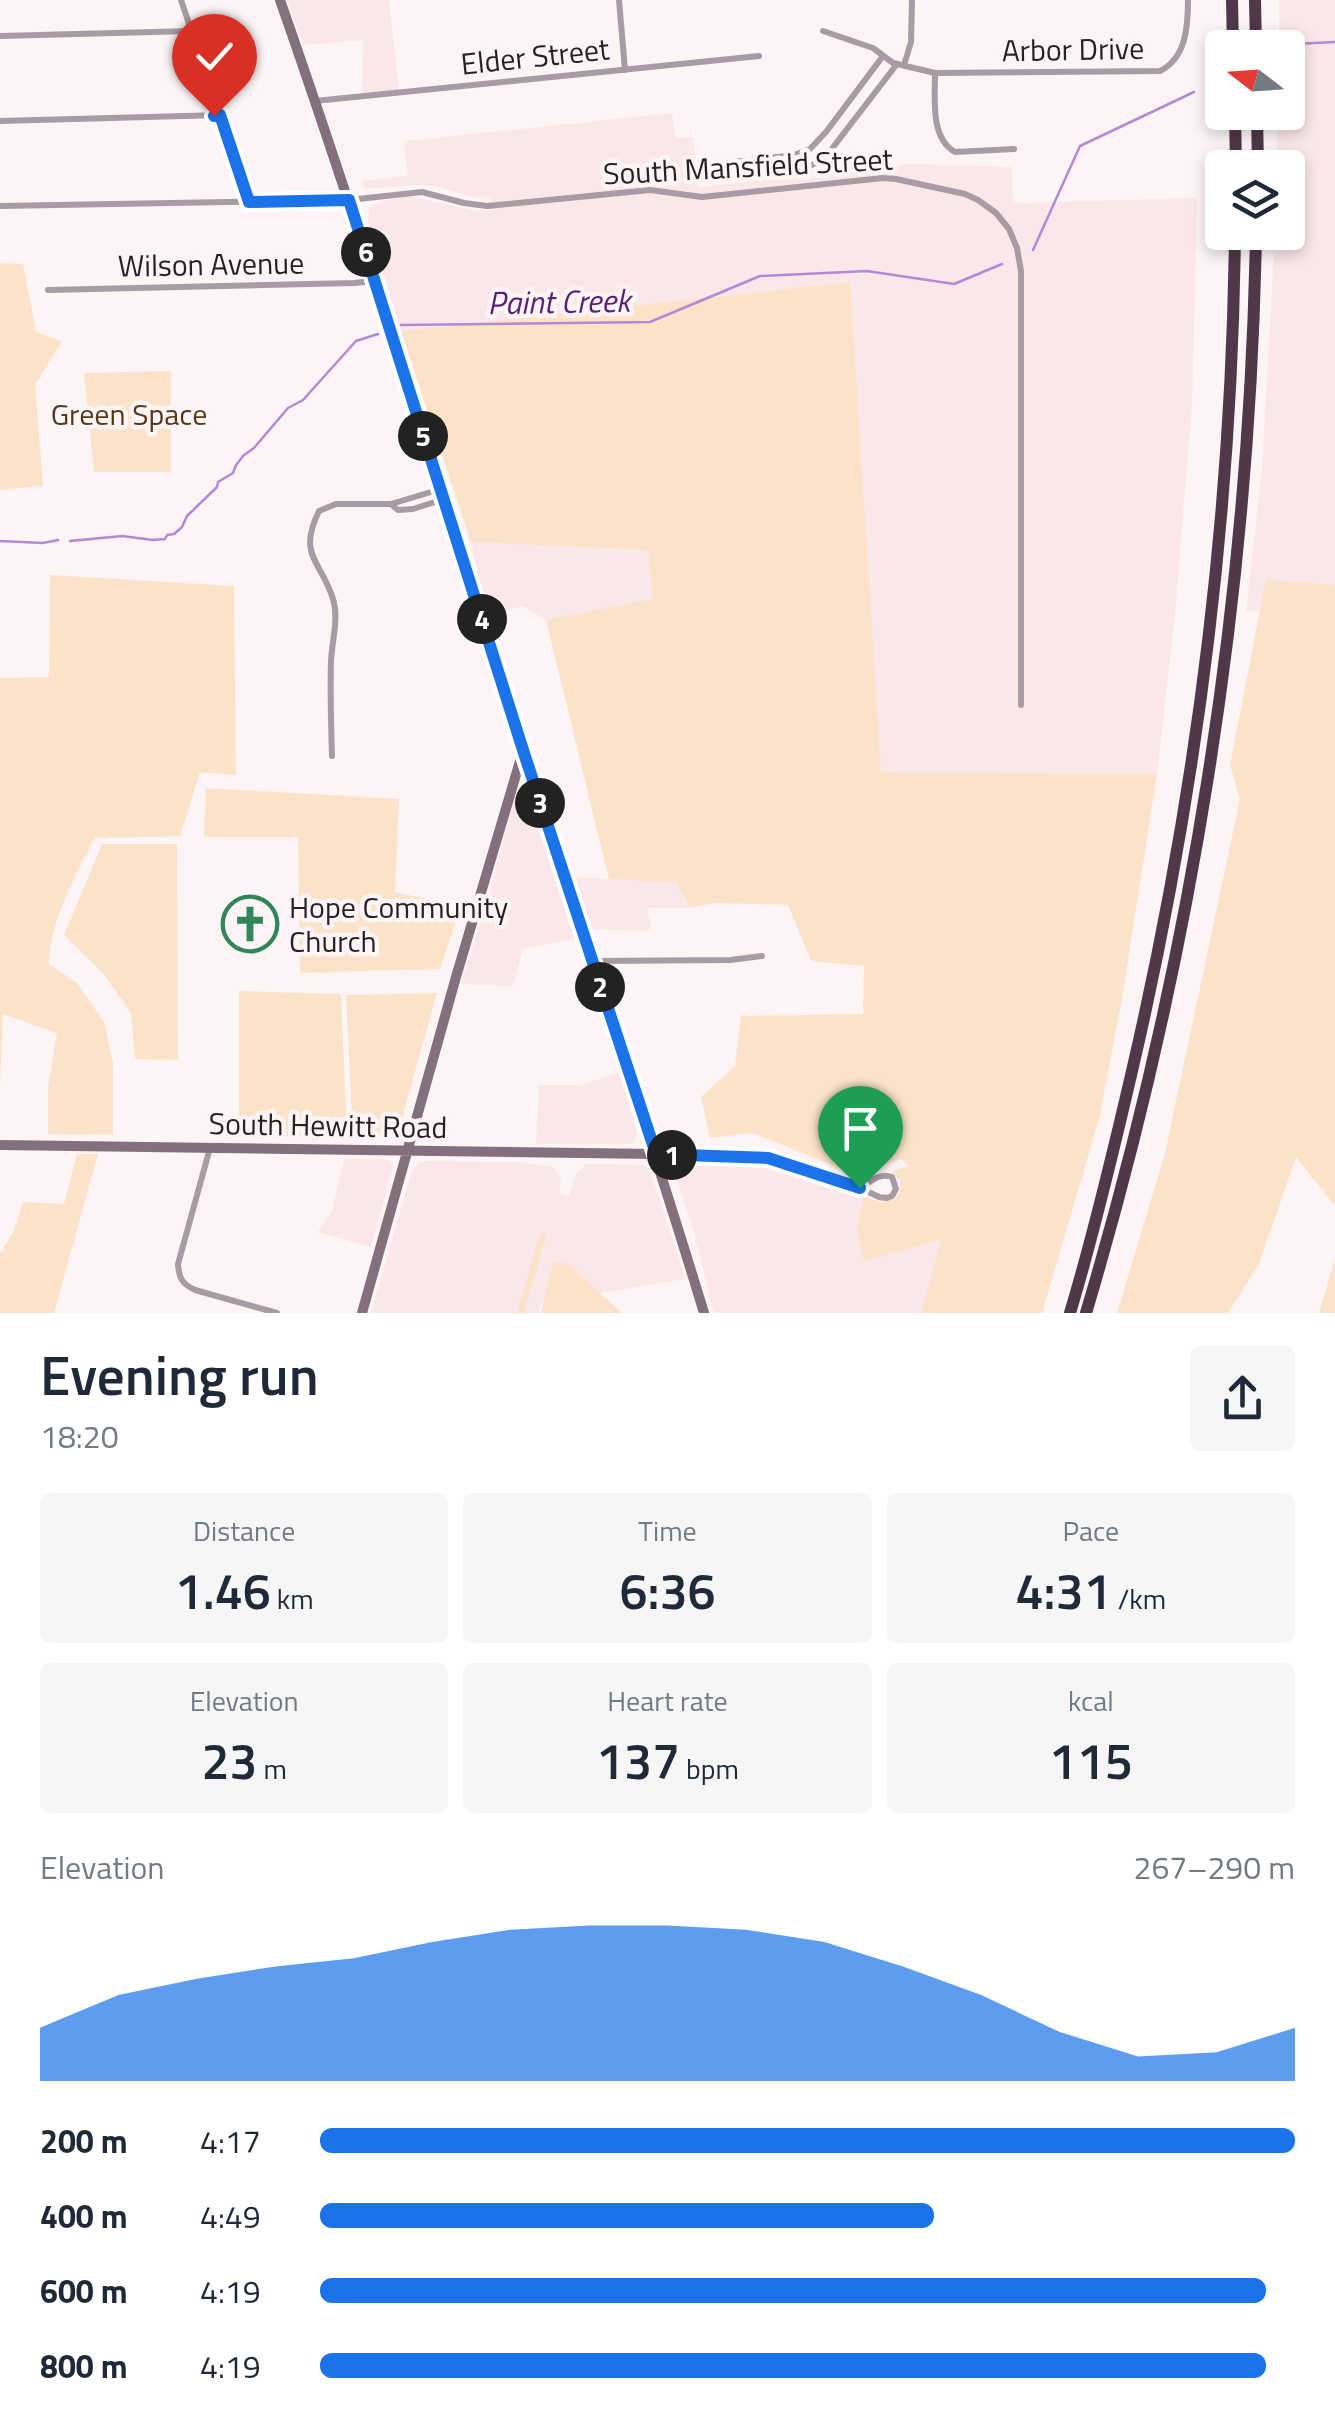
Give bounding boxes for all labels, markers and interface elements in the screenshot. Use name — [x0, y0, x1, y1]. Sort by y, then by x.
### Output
pin — [172, 14, 257, 117]
street label: Elder Street — [459, 25, 612, 87]
street label: Arbor Drive — [1001, 25, 1145, 73]
icon: check — [187, 29, 242, 84]
north arrow — [1205, 30, 1305, 130]
map controls — [1205, 30, 1305, 250]
street label: South Mansfield Street — [602, 135, 894, 197]
button: layers — [1205, 150, 1305, 250]
pin: 6 — [341, 227, 391, 277]
text: 6 — [358, 230, 374, 273]
street label: Wilson Avenue — [117, 239, 305, 289]
water label: Paint Creek — [487, 276, 635, 326]
park label: Green Space — [51, 391, 207, 437]
pin: 5 — [398, 411, 448, 461]
text: 5 — [415, 414, 431, 457]
pin: 4 — [457, 594, 507, 644]
text: 4 — [474, 597, 490, 640]
pin: 3 — [515, 778, 565, 828]
text: 3 — [532, 781, 548, 824]
place label: Hope Community Church — [289, 884, 508, 964]
church icon: Hope Community Church — [220, 894, 280, 954]
pin: 2 — [575, 962, 625, 1012]
text: 2 — [592, 965, 608, 1008]
pin — [818, 1086, 903, 1189]
street label: South Hewitt Road — [208, 1100, 448, 1150]
icon: arrive — [833, 1101, 888, 1156]
pin: 1 — [647, 1130, 697, 1180]
text: 1 — [664, 1133, 680, 1176]
text: Evening run — [40, 1333, 319, 1416]
button: share — [1190, 1346, 1295, 1451]
text: 18:20 — [40, 1412, 119, 1460]
text: Distance — [193, 1509, 295, 1552]
text: Time — [638, 1509, 697, 1552]
text: Pace — [1062, 1509, 1119, 1552]
text: 1.46 — [175, 1552, 271, 1628]
text: 6:36 — [620, 1552, 715, 1628]
text: 4:31 — [1016, 1552, 1112, 1628]
text: km — [271, 1577, 314, 1620]
text: /km — [1112, 1577, 1166, 1620]
text: Elevation — [190, 1679, 299, 1722]
text: Heart rate — [607, 1679, 728, 1722]
text: kcal — [1068, 1679, 1114, 1722]
text: 23 — [201, 1722, 257, 1798]
text: 137 — [596, 1722, 680, 1798]
text: 115 — [1049, 1722, 1133, 1798]
text: m — [257, 1747, 287, 1790]
text: bpm — [680, 1747, 739, 1790]
text: Elevation — [40, 1843, 164, 1891]
text: 267–290 m — [1133, 1843, 1295, 1891]
text: 200 m — [40, 2117, 128, 2165]
text: 4:17 — [200, 2117, 261, 2165]
text: 400 m — [40, 2192, 128, 2240]
text: 4:49 — [200, 2192, 261, 2240]
text: 600 m — [40, 2267, 128, 2315]
text: 4:19 — [200, 2267, 261, 2315]
text: 800 m — [40, 2342, 128, 2390]
text: 4:19 — [200, 2342, 261, 2390]

